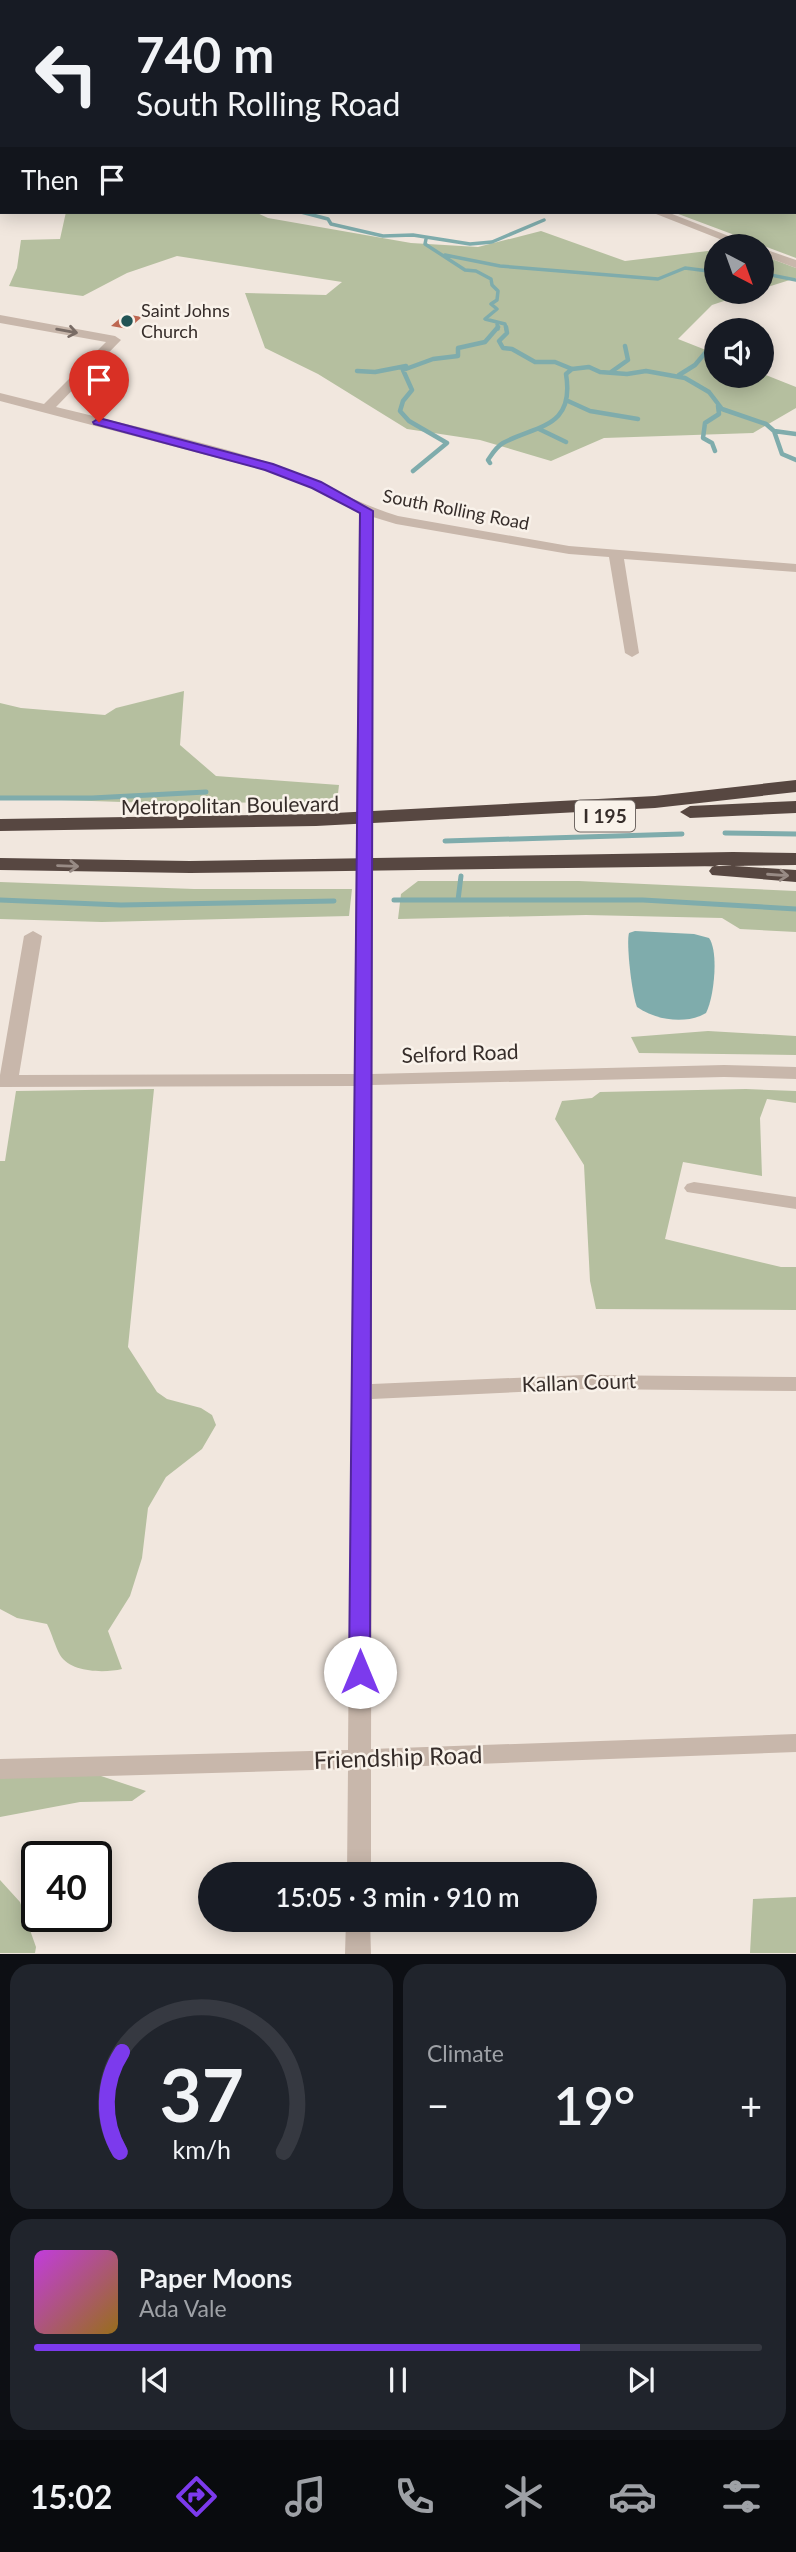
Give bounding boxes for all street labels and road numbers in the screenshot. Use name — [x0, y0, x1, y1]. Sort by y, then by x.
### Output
street label: South Rolling Road — [381, 484, 531, 534]
street label: Metropolitan Boulevard — [121, 790, 339, 819]
road number: I 195 — [575, 800, 635, 832]
street label: Selford Road — [401, 1038, 519, 1067]
street label: Kallan Court — [521, 1367, 637, 1396]
street label: Friendship Road — [313, 1739, 483, 1774]

